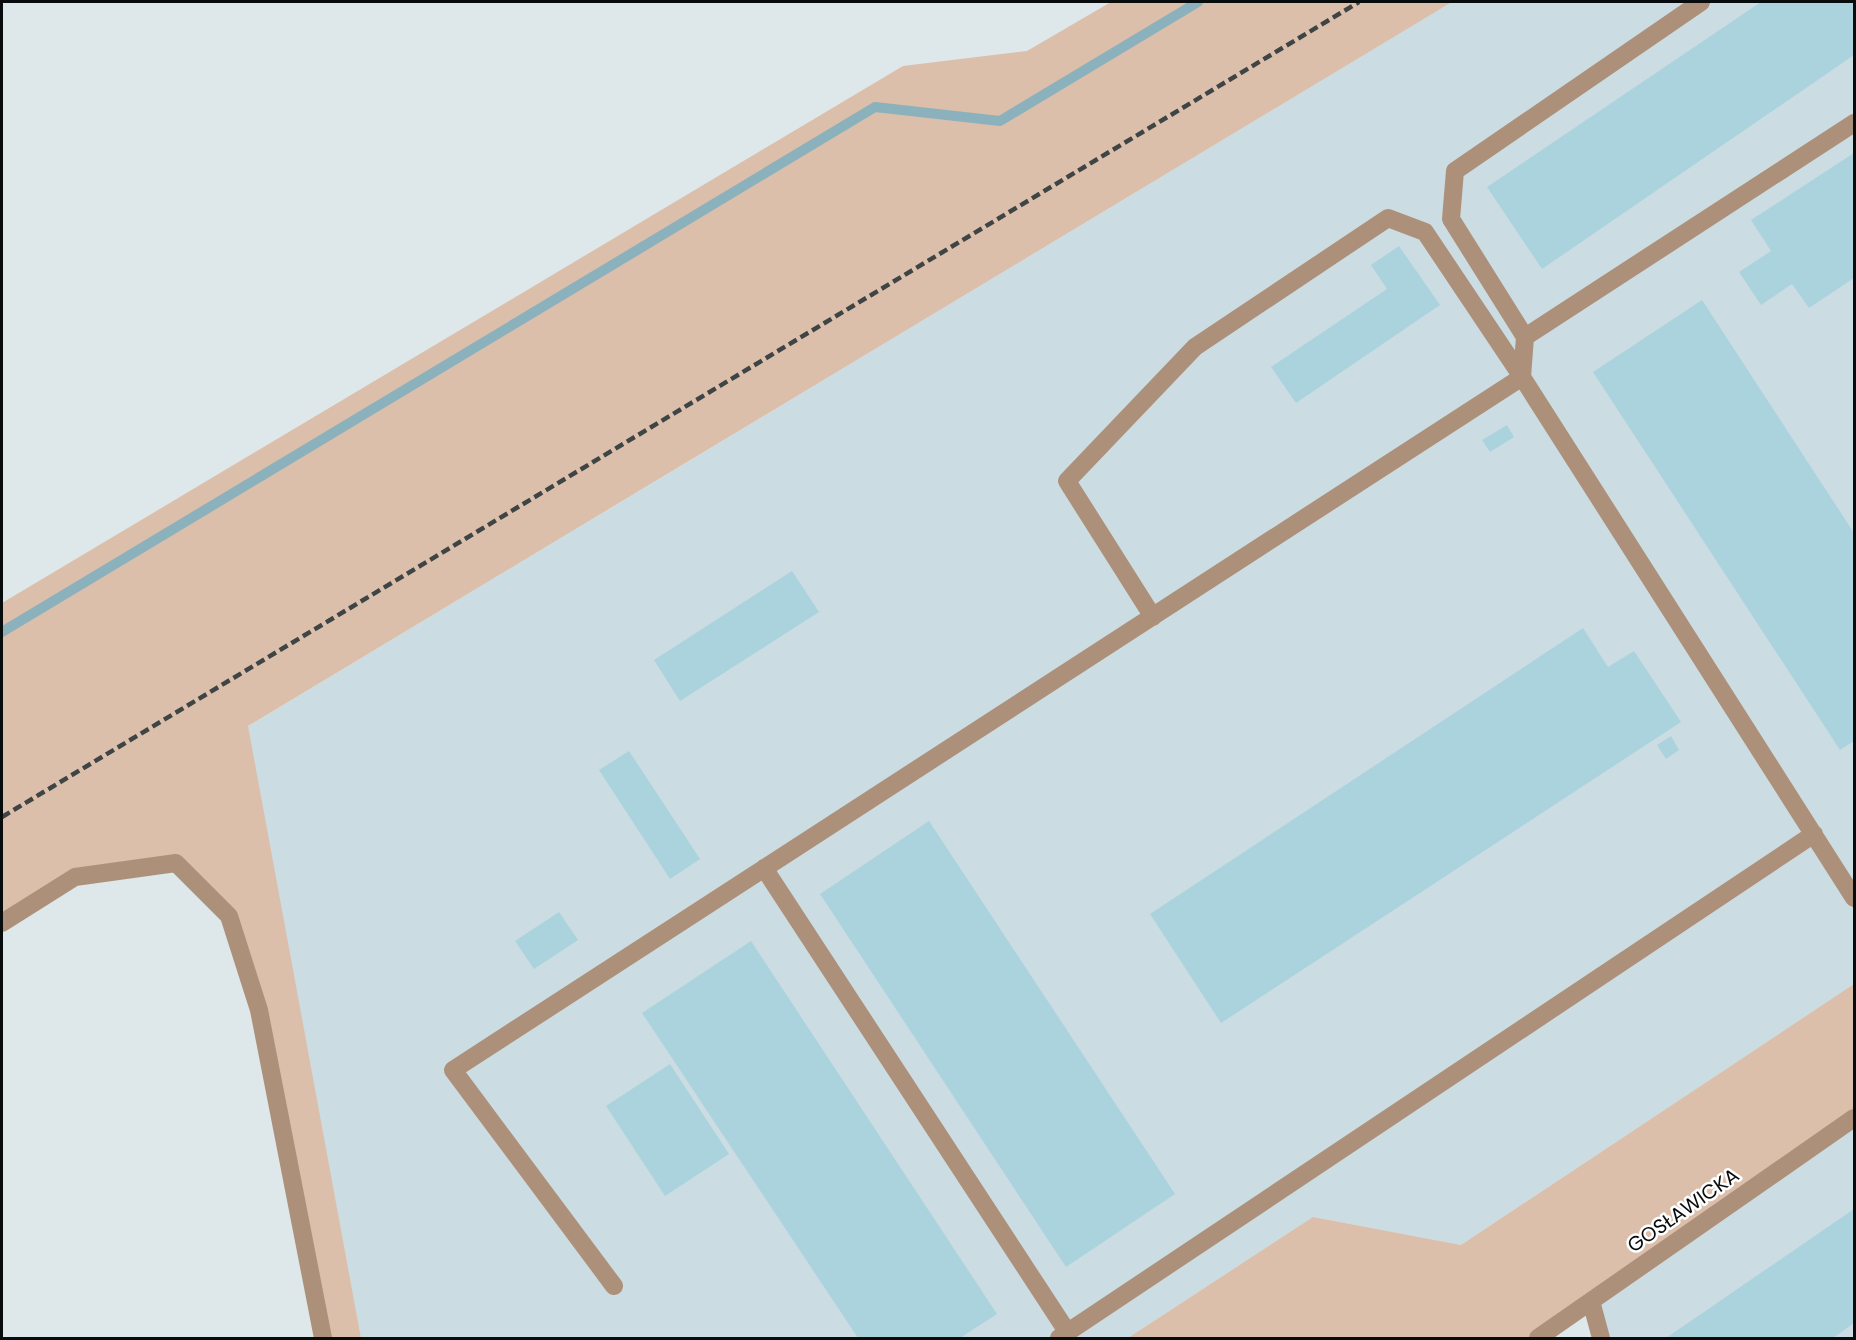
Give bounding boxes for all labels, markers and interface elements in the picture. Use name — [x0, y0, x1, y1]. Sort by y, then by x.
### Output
street label: GOSŁAWICKA — [1621, 1161, 1745, 1259]

